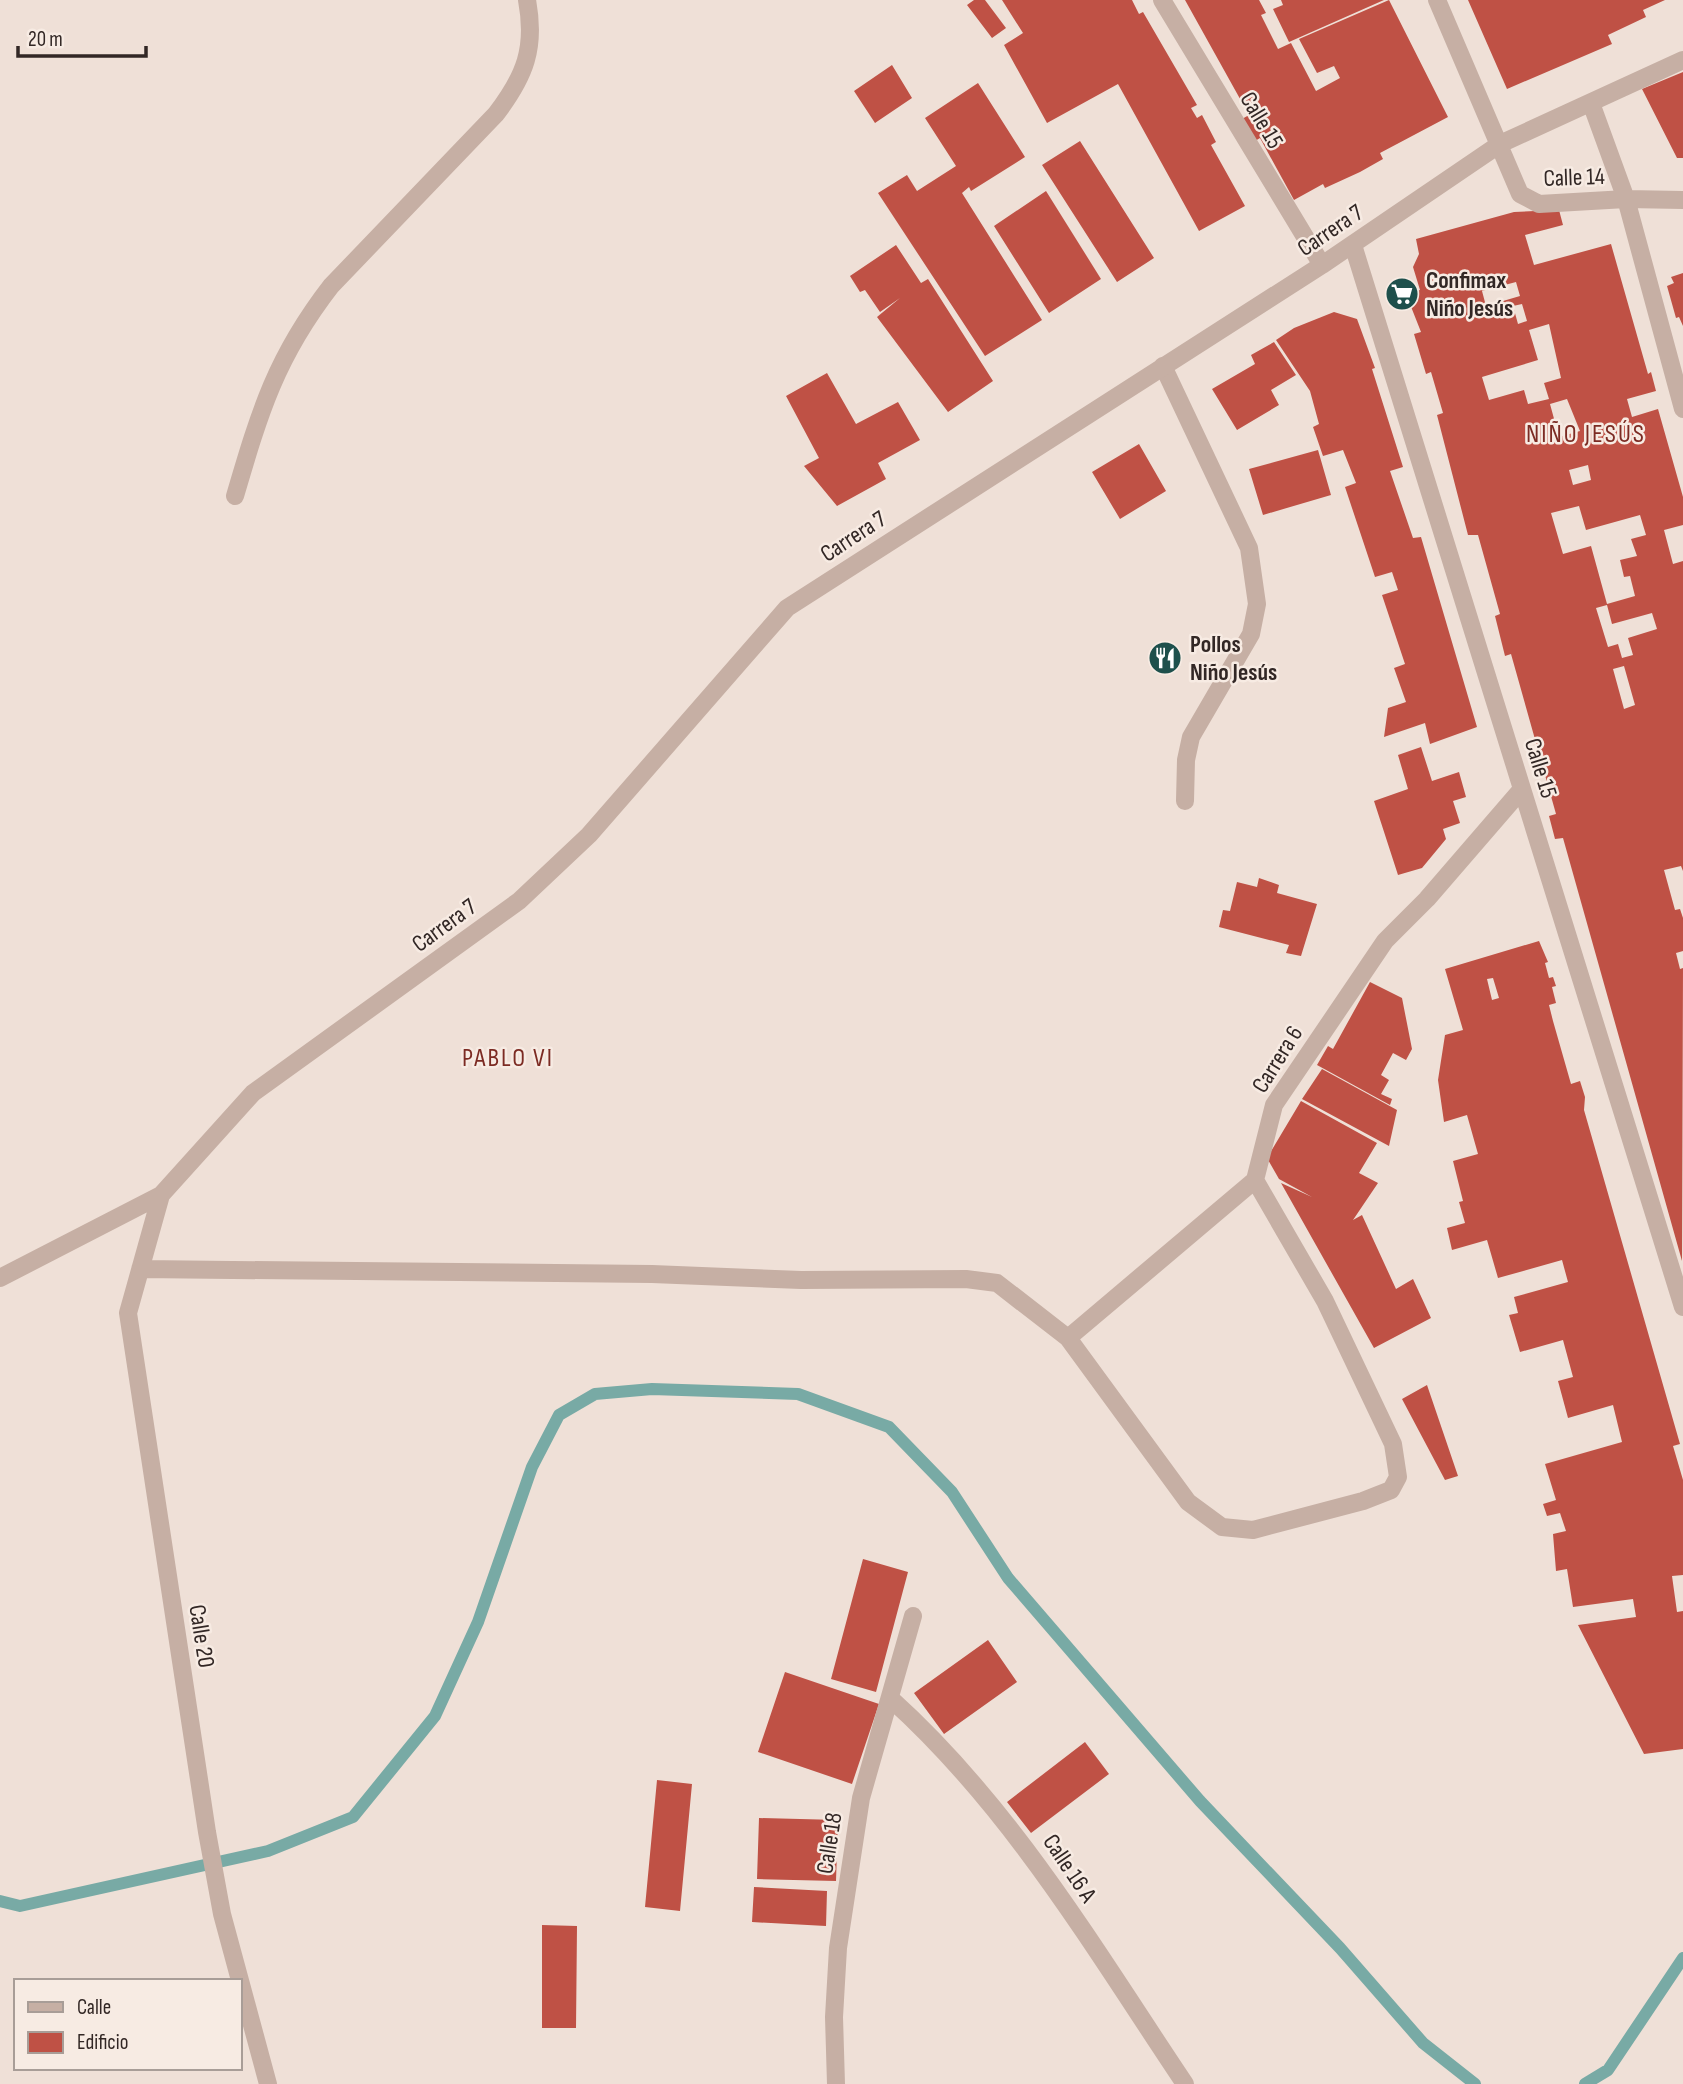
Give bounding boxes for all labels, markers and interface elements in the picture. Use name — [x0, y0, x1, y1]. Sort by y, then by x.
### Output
scale bar — [18, 14, 145, 58]
text: 20 m — [28, 27, 63, 52]
street label: Calle 15 — [1233, 87, 1290, 154]
street label: Calle 14 — [1543, 162, 1605, 193]
street label: Carrera 7 — [1292, 198, 1369, 263]
place label: Confimax Niño Jesús — [1426, 266, 1513, 323]
supermarket icon: Confimax Niño Jesús — [1383, 275, 1421, 313]
district label: NIÑO JESÚS — [1526, 419, 1646, 450]
street label: Carrera 7 — [815, 504, 892, 568]
place label: Pollos Niño Jesús — [1190, 630, 1277, 687]
restaurant icon: Pollos Niño Jesús — [1146, 639, 1184, 677]
street label: Calle 15 — [1518, 735, 1563, 802]
street label: Carrera 7 — [406, 892, 483, 958]
street label: Carrera 6 — [1246, 1020, 1309, 1098]
district label: PABLO VI — [462, 1043, 554, 1074]
street label: Calle 20 — [182, 1602, 221, 1670]
street label: Calle 18 — [810, 1810, 849, 1876]
street label: Calle 16 A — [1036, 1829, 1103, 1908]
legend — [14, 1979, 242, 2070]
text: Calle — [77, 1995, 111, 2020]
text: Edificio — [77, 2030, 128, 2055]

